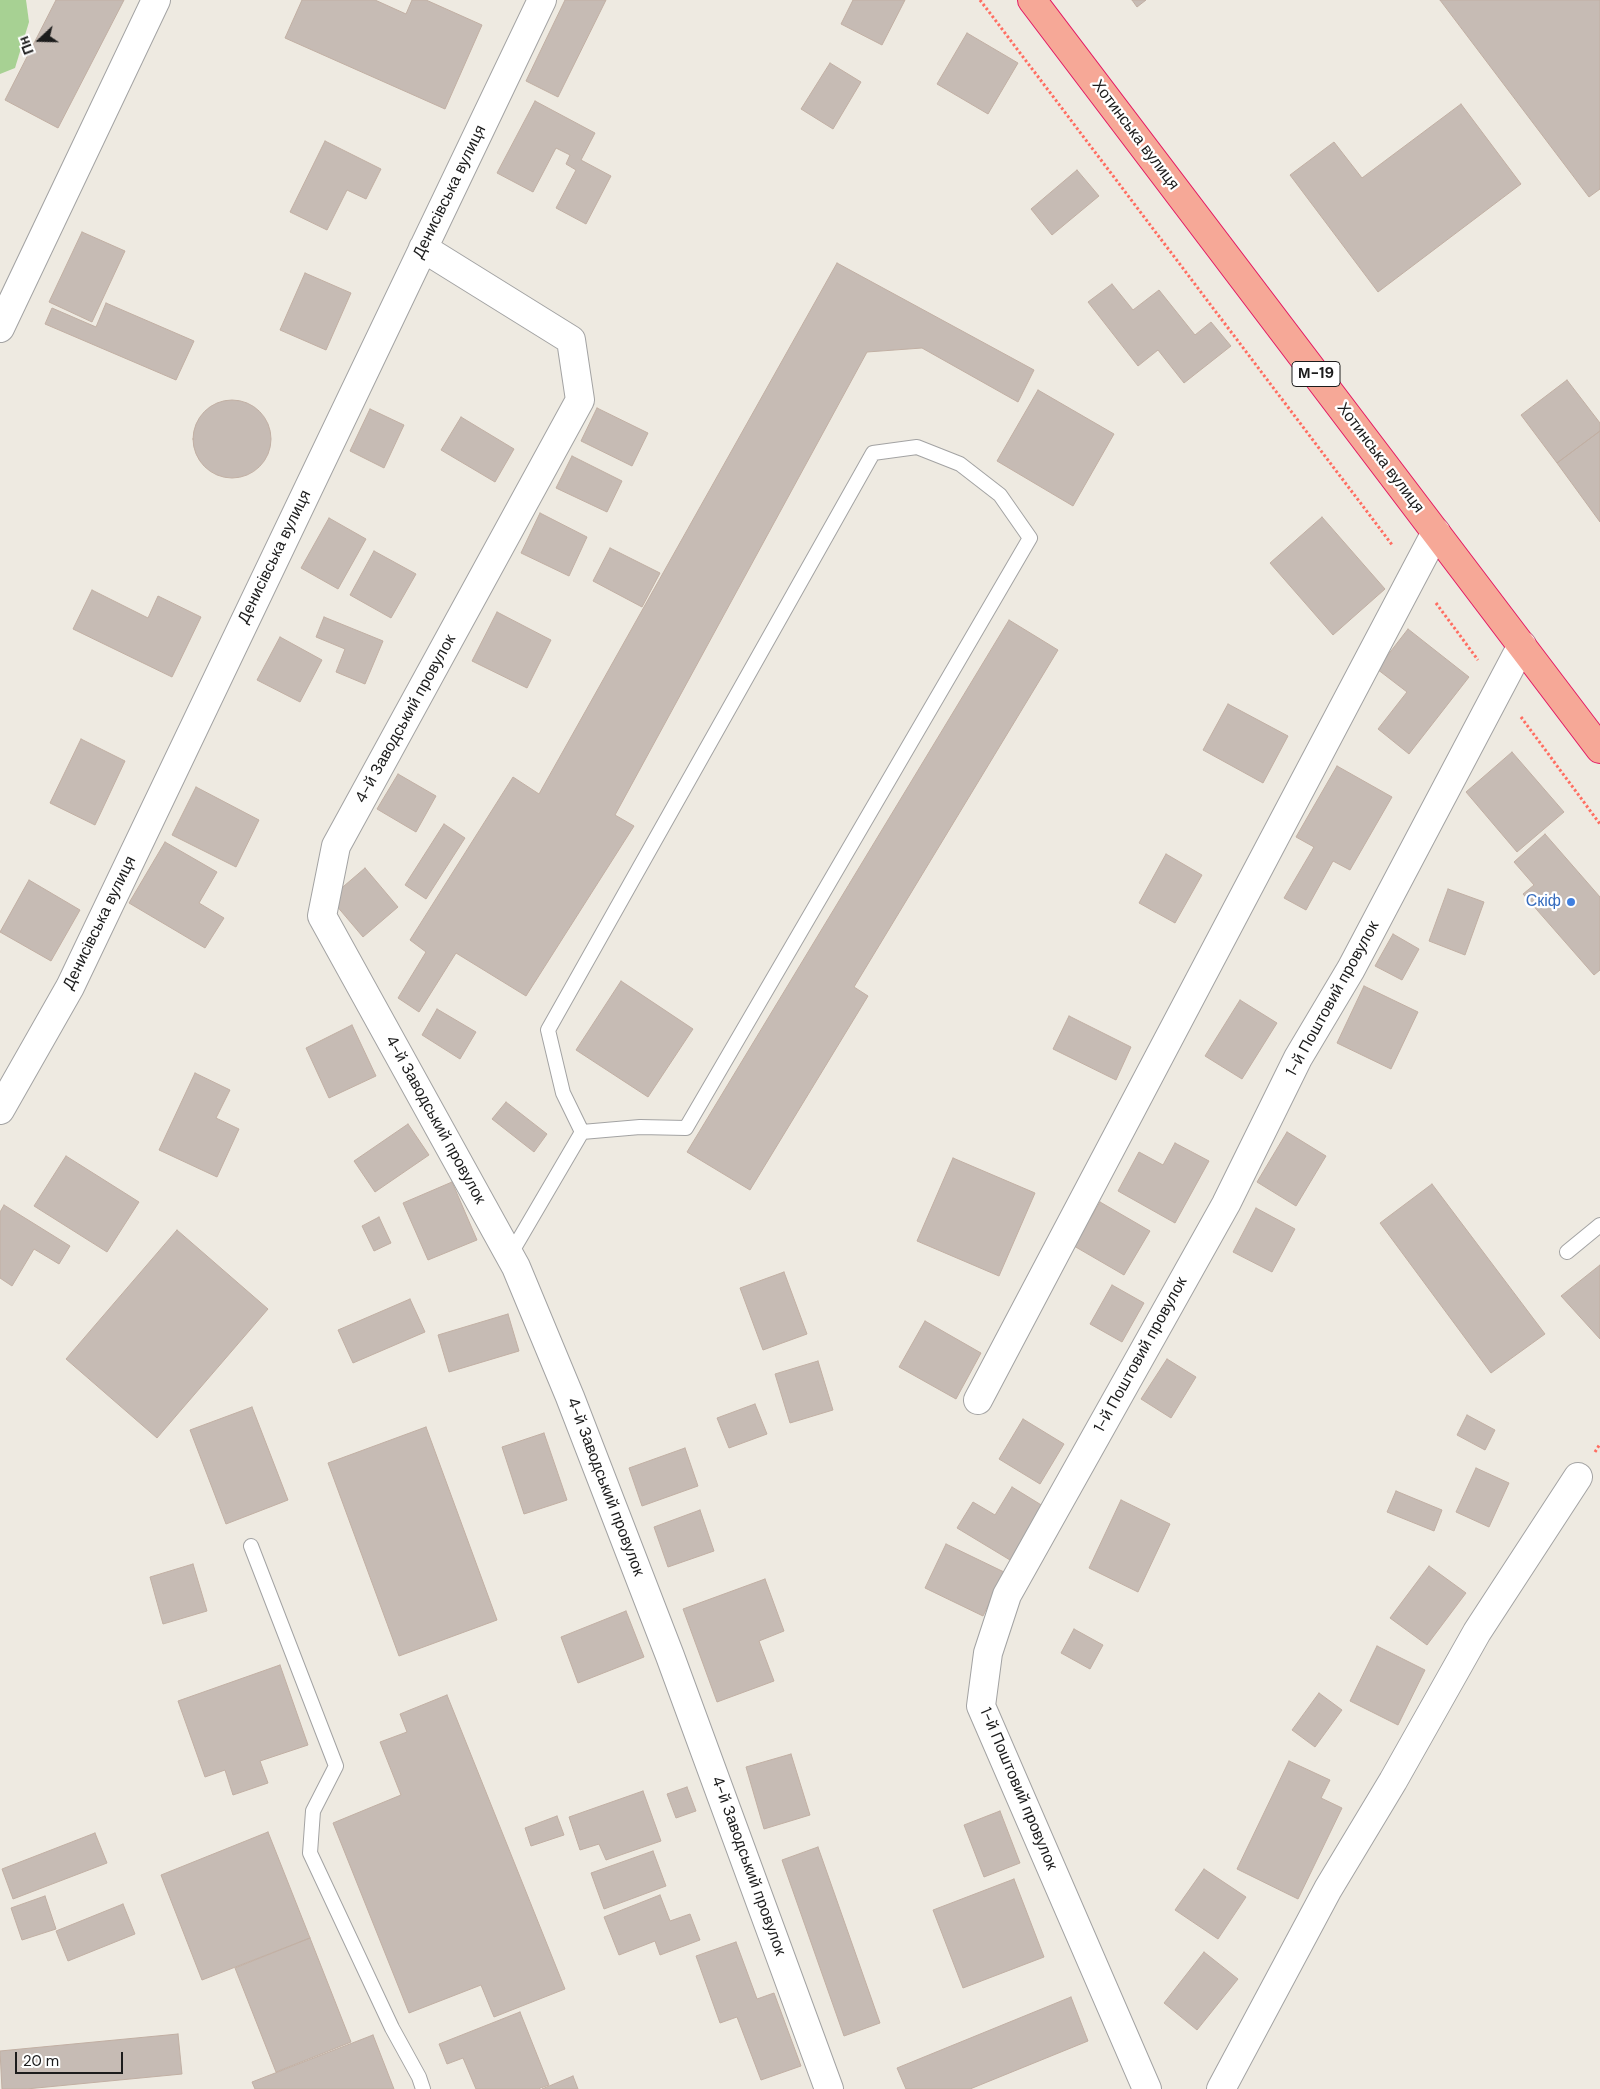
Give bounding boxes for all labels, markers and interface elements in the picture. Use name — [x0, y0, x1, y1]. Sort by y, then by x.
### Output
north arrow — [15, 15, 65, 65]
text: Пн — [14, 34, 38, 57]
street label: Хотинська вулиця — [1087, 76, 1183, 194]
street label: Денисівська вулиця — [409, 122, 491, 262]
road number: М-19 — [1292, 362, 1340, 386]
street label: Хотинська вулиця — [1332, 399, 1428, 517]
street label: Денисівська вулиця — [234, 487, 316, 627]
street label: 4-й Заводський провулок — [352, 631, 460, 807]
street label: Денисівська вулиця — [59, 853, 141, 993]
place label: Скіф — [1526, 892, 1561, 912]
marker: Скіф — [1565, 896, 1577, 908]
street label: 1-й Поштовий провулок — [1282, 918, 1384, 1080]
street label: 4-й Заводський провулок — [381, 1032, 489, 1208]
street label: 1-й Поштовий провулок — [1090, 1274, 1192, 1436]
street label: 4-й Заводський провулок — [562, 1395, 648, 1579]
street label: 1-й Поштовий провулок — [975, 1705, 1061, 1873]
street label: 4-й Заводський провулок — [707, 1774, 789, 1958]
scale bar — [18, 2042, 125, 2074]
text: 20 m — [23, 2051, 59, 2071]

